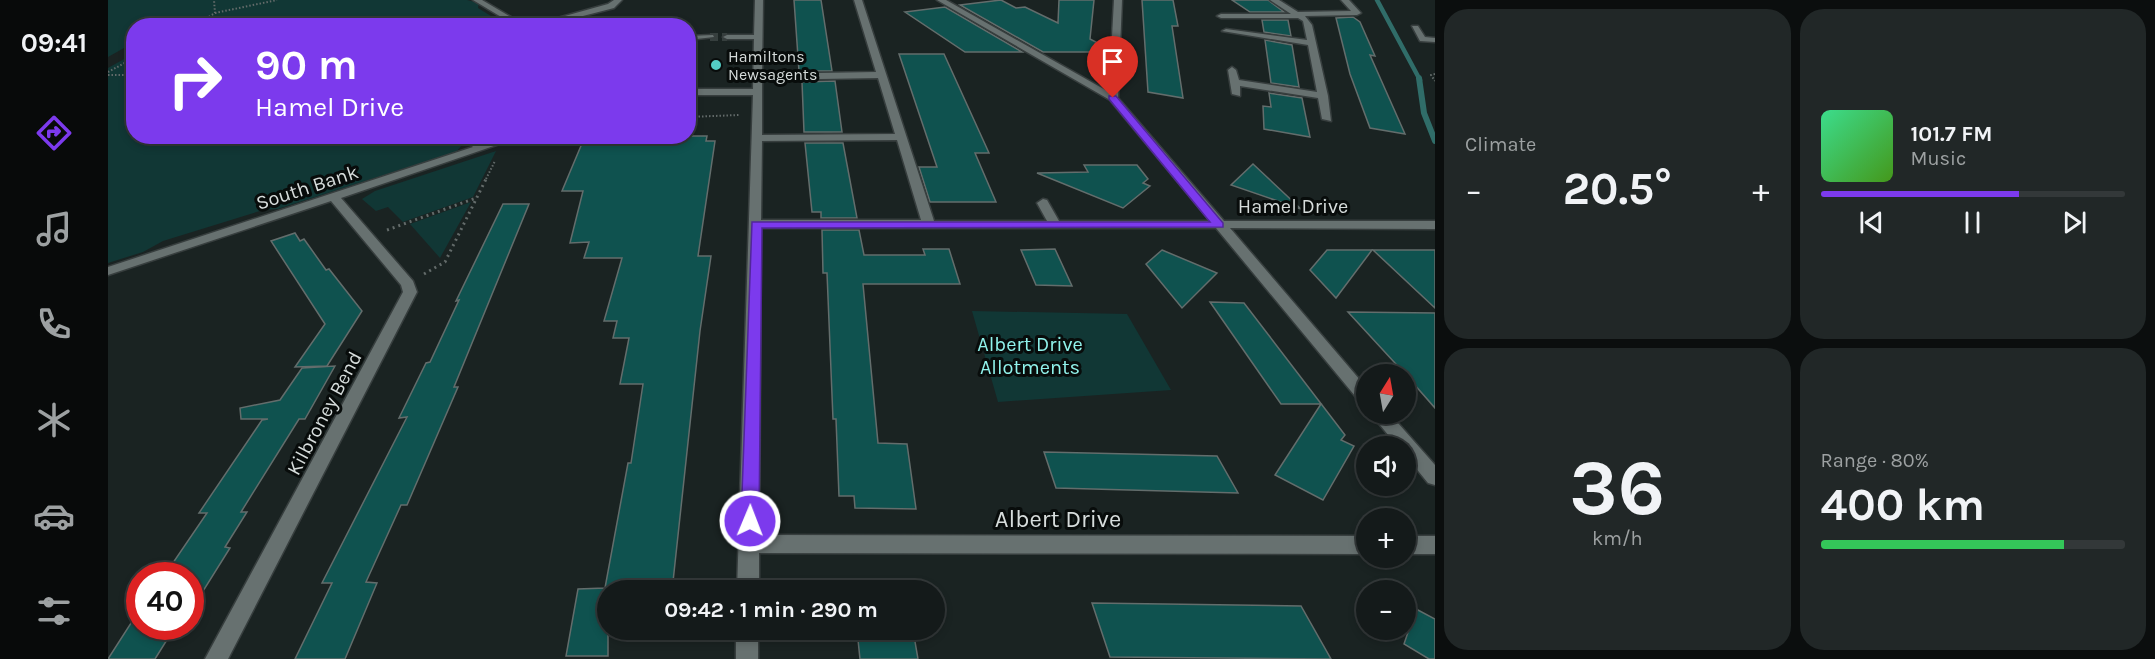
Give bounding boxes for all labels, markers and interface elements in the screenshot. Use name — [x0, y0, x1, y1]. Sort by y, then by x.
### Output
text: 09:41 — [21, 27, 87, 59]
pin — [1087, 36, 1138, 98]
text: 90 m — [255, 40, 358, 90]
icon: right — [156, 42, 234, 120]
icon: arrive — [1096, 45, 1129, 78]
place label: Hamiltons Newsagents — [728, 47, 817, 84]
marker: Hamiltons Newsagents — [709, 58, 723, 72]
text: Hamel Drive — [255, 91, 404, 123]
icon: directions — [33, 112, 75, 154]
text: 101.7 FM — [1911, 121, 1993, 147]
text: Climate — [1465, 133, 1536, 156]
text: Music — [1911, 147, 1966, 170]
street label: South Bank — [253, 160, 361, 215]
text: 20.5° — [1563, 163, 1672, 215]
text: − — [1465, 171, 1482, 209]
text: + — [1752, 171, 1769, 209]
street label: Hamel Drive — [1238, 195, 1348, 218]
icon: previous — [1855, 206, 1888, 239]
icon: pause — [1956, 206, 1989, 239]
icon: next — [2058, 206, 2091, 239]
icon: music — [33, 208, 75, 250]
icon: phone — [33, 303, 75, 345]
park label: Albert Drive Allotments — [977, 333, 1083, 379]
street label: Kilbroney Bend — [282, 347, 367, 479]
north arrow — [1356, 364, 1416, 424]
map controls — [1356, 364, 1416, 640]
icon: climate — [33, 399, 75, 441]
button: sound — [1356, 436, 1416, 496]
text: 36 — [1569, 442, 1665, 534]
text: Range · 80% — [1821, 449, 1929, 472]
text: 400 km — [1821, 479, 1985, 531]
position arrow — [718, 489, 782, 553]
icon: car — [33, 495, 75, 537]
street label: Albert Drive — [995, 505, 1121, 533]
button: + — [1356, 508, 1416, 568]
text: km/h — [1592, 527, 1643, 550]
speed limit sign: 40 — [126, 562, 204, 640]
button: − — [1356, 580, 1416, 640]
icon: filters — [33, 590, 75, 632]
text: 09:42 · 1 min · 290 m — [664, 597, 878, 623]

